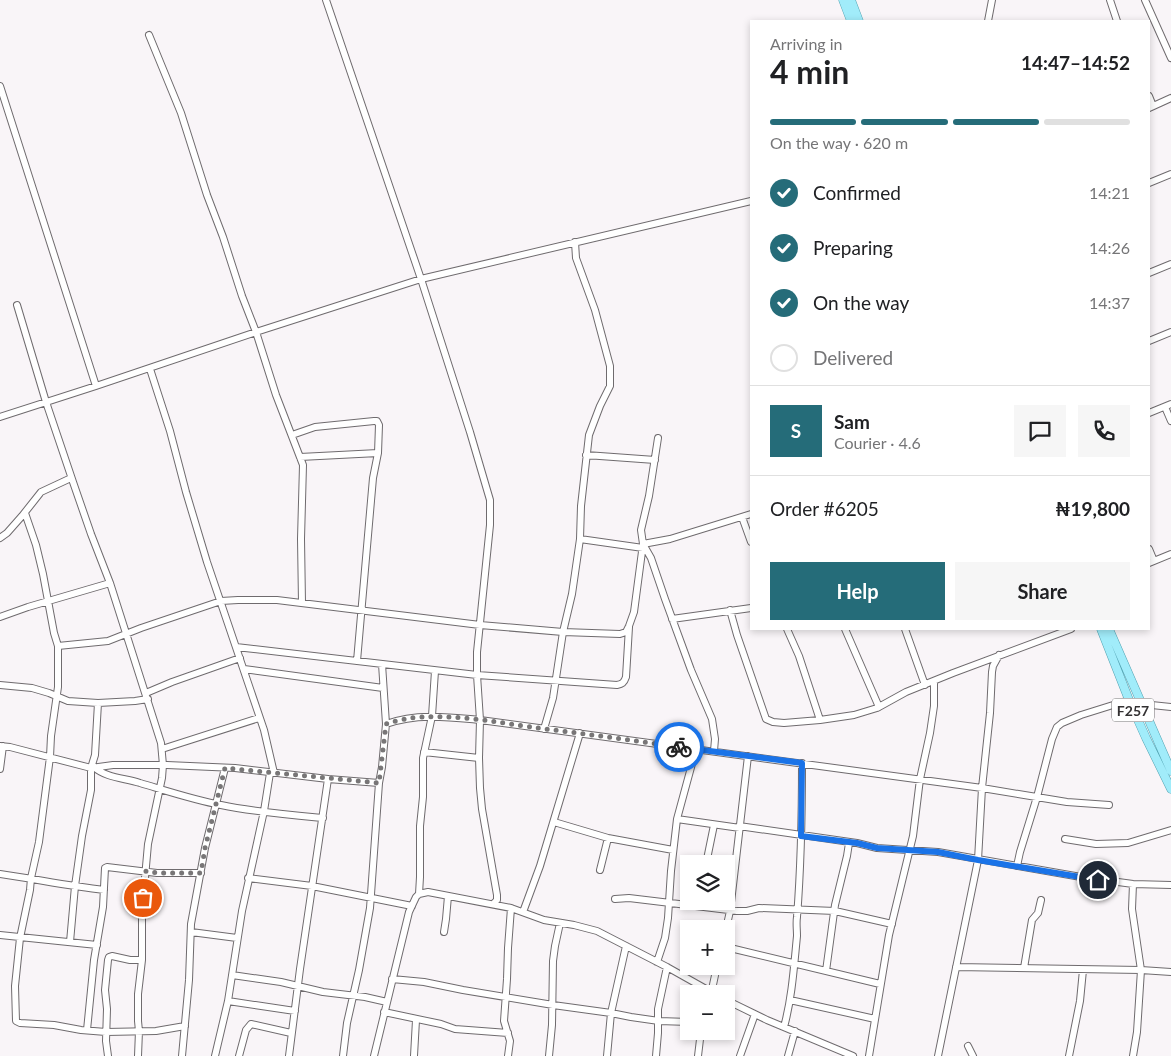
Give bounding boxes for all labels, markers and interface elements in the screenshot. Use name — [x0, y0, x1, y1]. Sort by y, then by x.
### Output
text: Arriving in — [770, 34, 843, 53]
text: 14:47–14:52 — [1021, 51, 1130, 74]
text: 4 min — [770, 52, 849, 91]
text: On the way · 620 m — [770, 133, 908, 152]
icon: check — [770, 179, 798, 207]
text: Confirmed — [813, 181, 901, 204]
text: 14:21 — [1089, 183, 1130, 202]
icon: check — [770, 234, 798, 262]
text: Preparing — [813, 236, 893, 259]
text: 14:26 — [1089, 238, 1130, 257]
icon: check — [770, 289, 798, 317]
text: On the way — [813, 291, 909, 314]
text: 14:37 — [1089, 293, 1130, 312]
text: Delivered — [813, 346, 893, 369]
button: chat — [1014, 405, 1066, 457]
button: phone — [1078, 405, 1130, 457]
text: Sam — [834, 410, 870, 433]
text: S — [791, 419, 801, 442]
text: Courier · 4.6 — [834, 433, 921, 452]
text: Order #6205 — [770, 497, 879, 520]
text: ₦19,800 — [1055, 497, 1130, 520]
button: Help — [770, 562, 945, 620]
button: Share — [955, 562, 1130, 620]
road number: F257 — [1112, 698, 1154, 722]
courier — [654, 722, 704, 772]
icon: bike — [665, 733, 693, 761]
map controls — [680, 855, 735, 1040]
button: layers — [680, 855, 735, 910]
pin — [1077, 859, 1119, 901]
icon: home — [1084, 866, 1112, 894]
pin — [122, 877, 164, 919]
icon: bag — [129, 884, 157, 912]
button: + — [680, 920, 735, 975]
button: − — [680, 985, 735, 1040]

